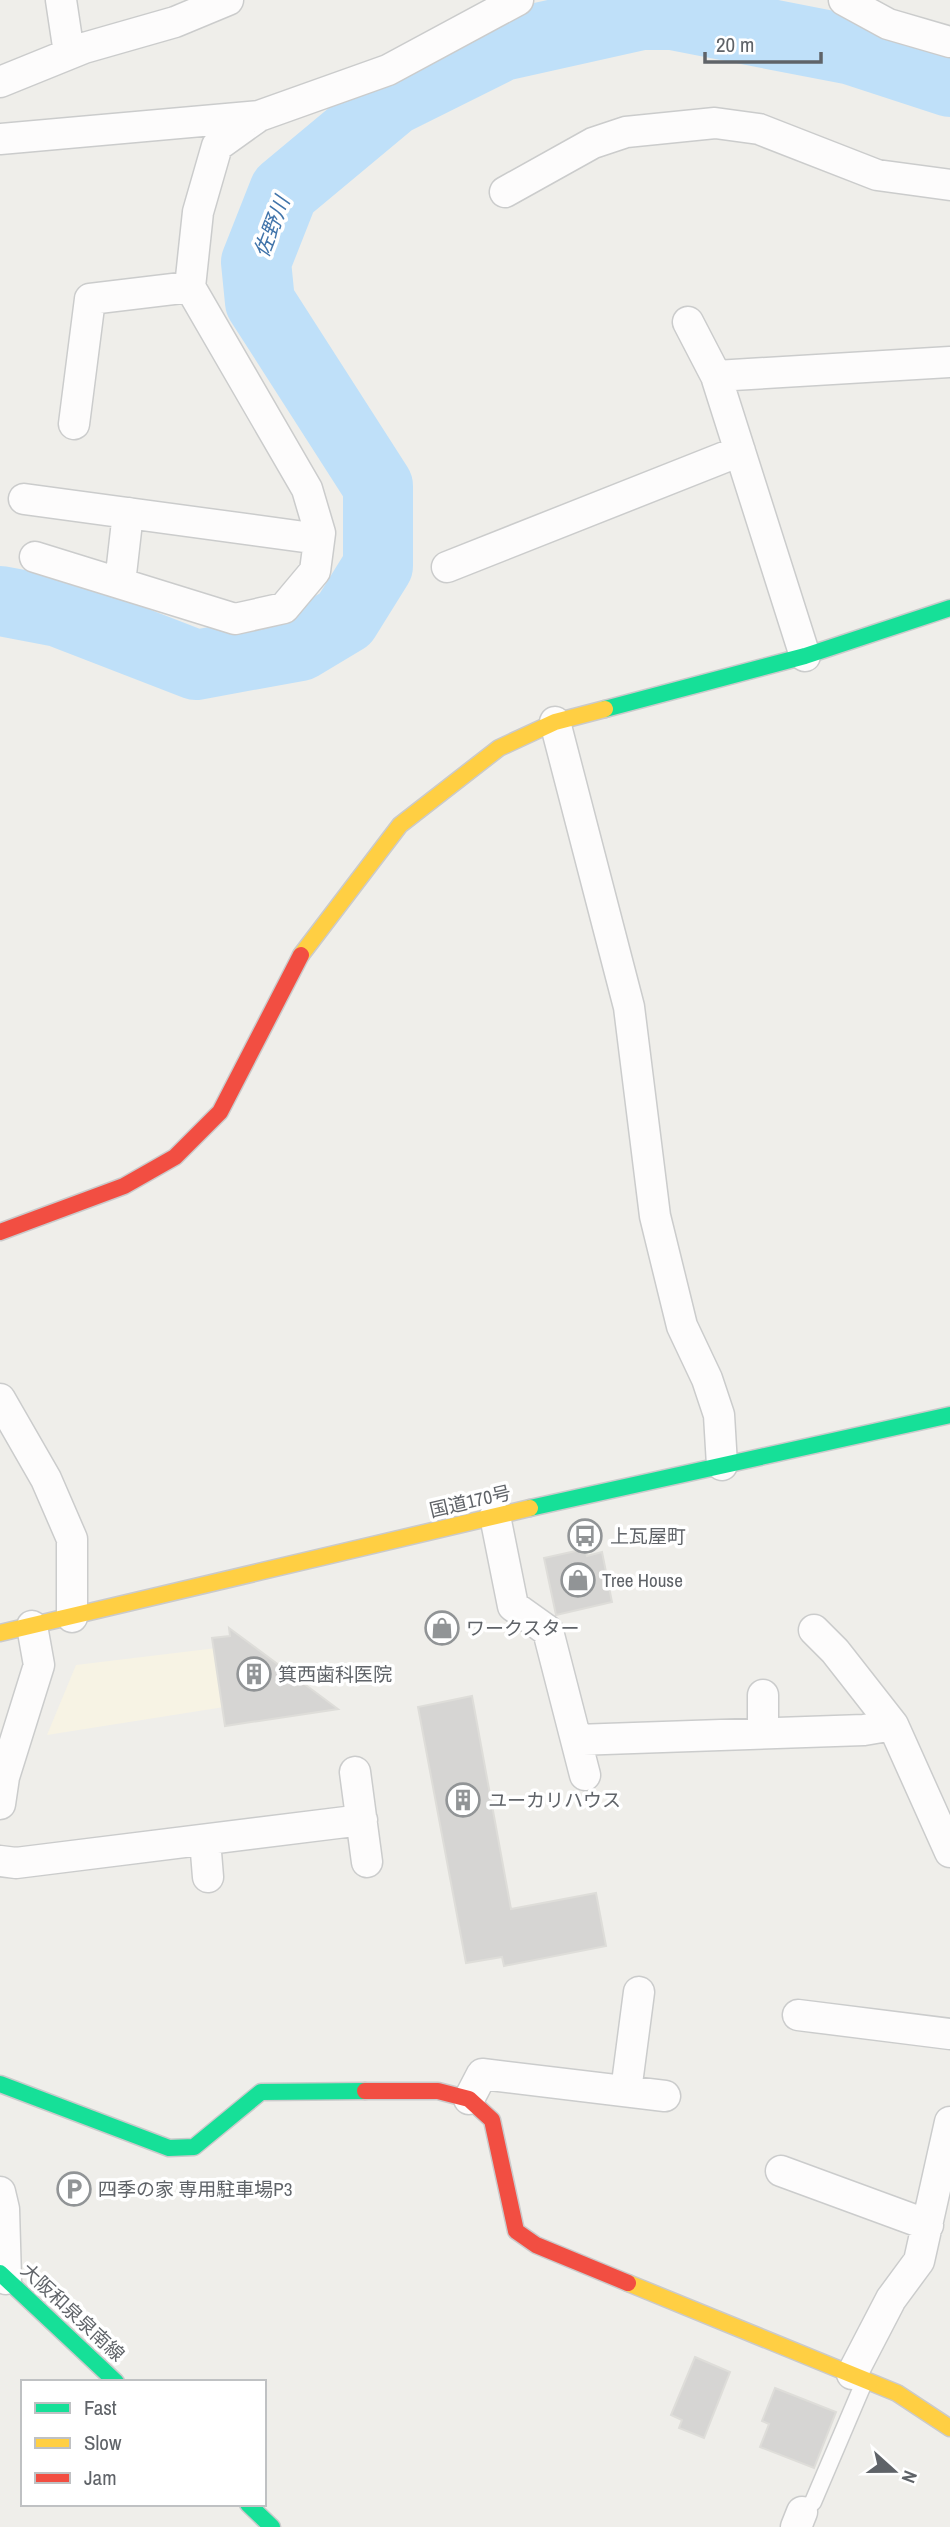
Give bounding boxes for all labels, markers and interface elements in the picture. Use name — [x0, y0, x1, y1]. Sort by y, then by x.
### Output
scale bar — [705, 21, 820, 65]
text: 20 m — [716, 30, 754, 59]
water label: 佐野川 — [247, 190, 297, 261]
street label: 国道170号 — [427, 1479, 513, 1523]
bus stop icon: 上瓦屋町 — [566, 1517, 604, 1555]
place label: 上瓦屋町 — [610, 1523, 686, 1549]
shop icon: Tree House — [559, 1561, 597, 1599]
place label: Tree House — [602, 1567, 683, 1593]
shop icon: ワークスター — [423, 1609, 461, 1647]
place label: ワークスター — [466, 1615, 579, 1641]
building icon: 箕西歯科医院 — [235, 1655, 273, 1693]
place label: 箕西歯科医院 — [278, 1661, 392, 1687]
building icon: ユーカリハウス — [444, 1781, 482, 1819]
place label: ユーカリハウス — [488, 1787, 621, 1813]
parking icon: 四季の家 専用駐車場P3 — [55, 2170, 93, 2208]
place label: 四季の家 専用駐車場P3 — [98, 2176, 292, 2202]
street label: 大阪和泉泉南線 — [15, 2257, 131, 2367]
legend — [21, 2380, 266, 2506]
text: Fast — [84, 2393, 117, 2422]
text: Slow — [84, 2428, 122, 2457]
north arrow — [859, 2436, 929, 2506]
text: Jam — [84, 2463, 117, 2492]
text: N — [896, 2467, 924, 2487]

